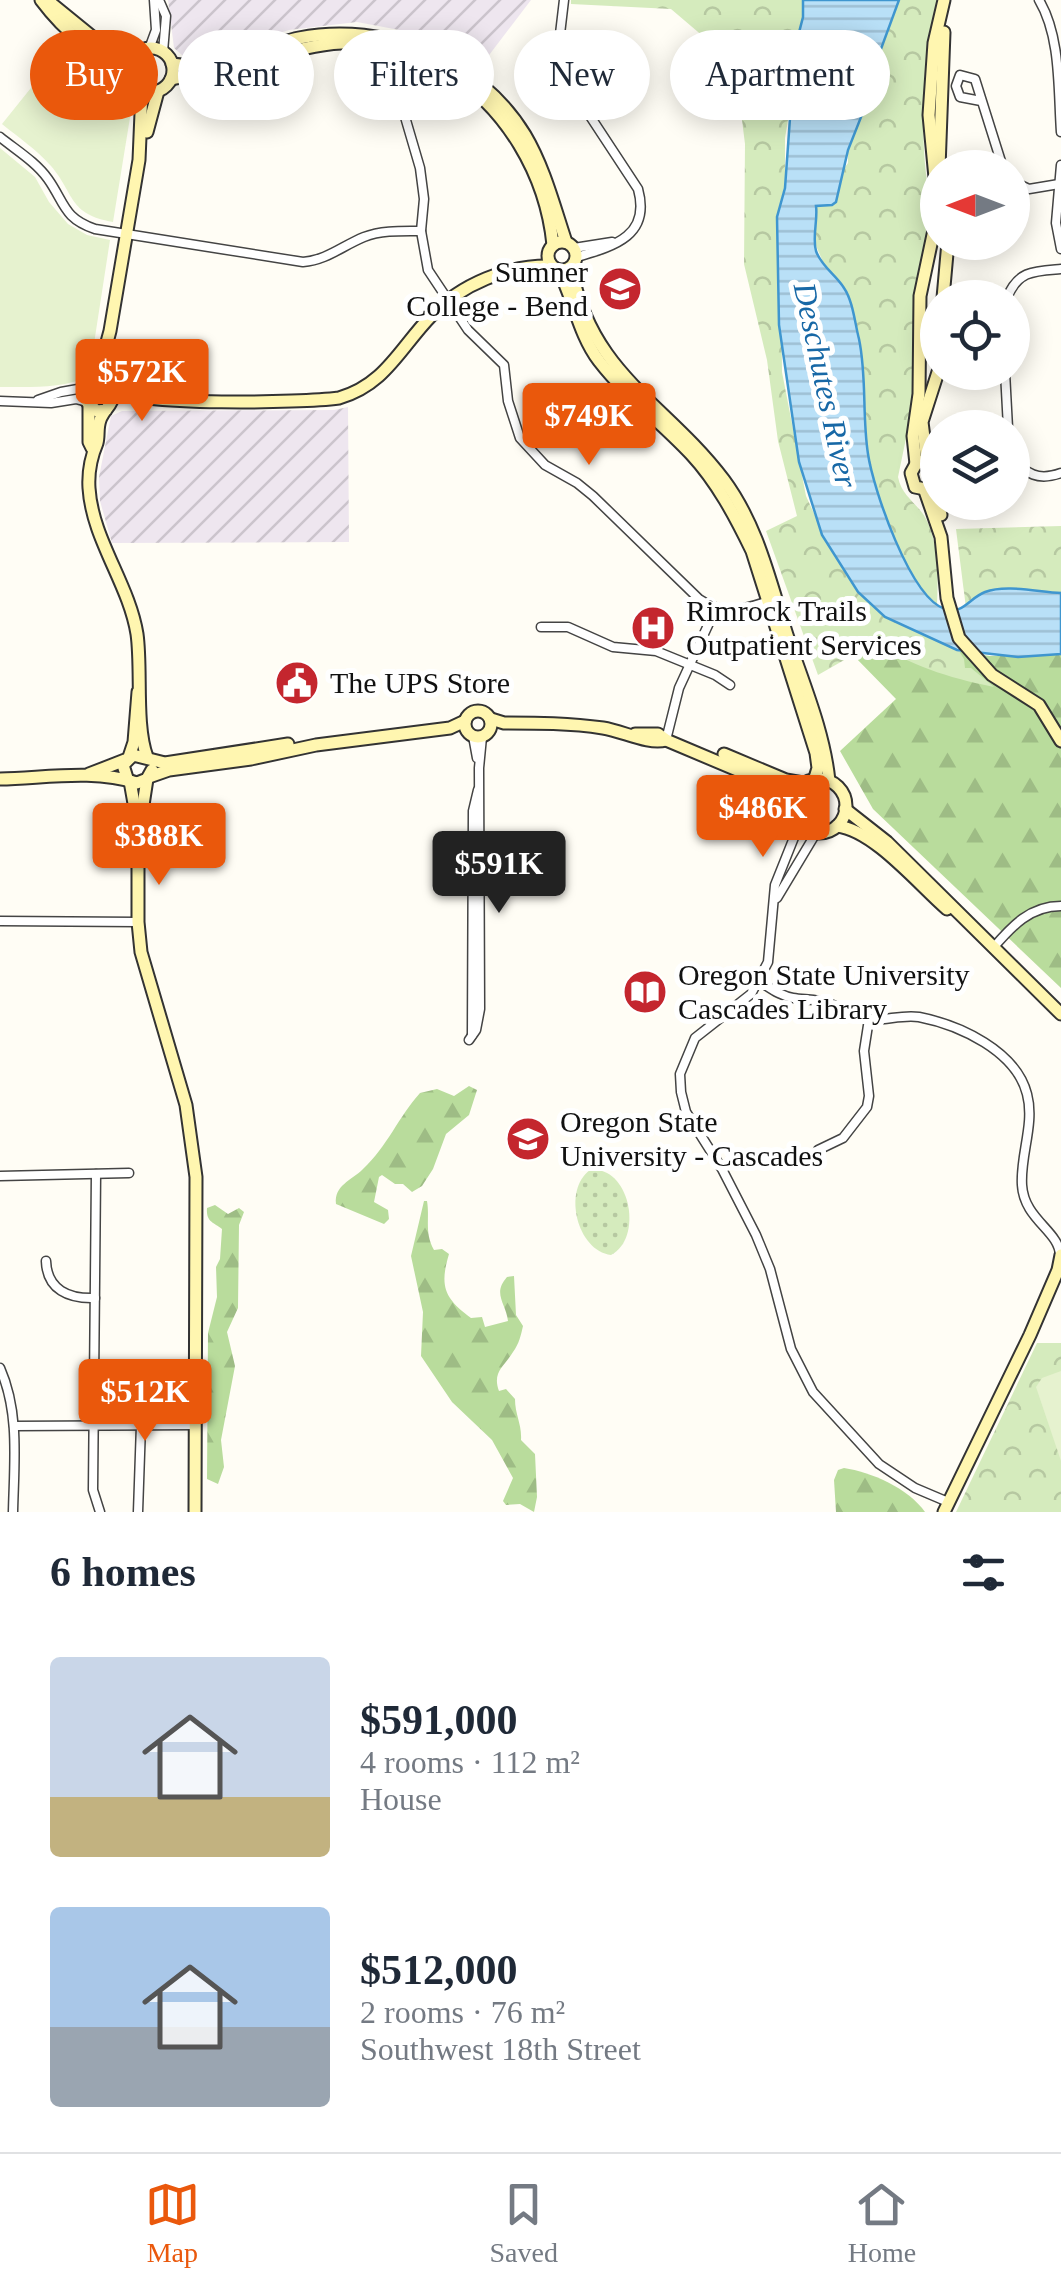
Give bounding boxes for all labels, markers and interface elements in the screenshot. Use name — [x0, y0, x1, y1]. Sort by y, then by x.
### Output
chip: Buy — [30, 30, 158, 120]
chip: Rent — [178, 30, 314, 120]
chip: Filters — [334, 30, 494, 120]
chip: New — [514, 30, 650, 120]
chip: Apartment — [670, 30, 890, 120]
north arrow — [920, 150, 1030, 260]
map controls — [920, 150, 1030, 520]
place label: Sumner College - Bend — [406, 255, 588, 322]
school or university icon: Sumner College - Bend — [597, 266, 643, 312]
water label: Deschutes River — [786, 278, 865, 491]
button: locate — [920, 280, 1030, 390]
pin: $572K — [72, 339, 212, 424]
text: $572K — [98, 353, 186, 389]
pin: $749K — [519, 383, 659, 468]
text: $749K — [545, 397, 633, 433]
button: layers — [920, 410, 1030, 520]
place label: Rimrock Trails Outpatient Services — [686, 594, 922, 661]
hospital icon: Rimrock Trails Outpatient Services — [630, 605, 676, 651]
public building icon: The UPS Store — [274, 660, 320, 706]
place label: The UPS Store — [330, 666, 510, 699]
pin: $486K — [693, 775, 833, 860]
text: $486K — [719, 789, 807, 825]
pin: $388K — [89, 803, 229, 888]
text: $388K — [115, 817, 203, 853]
pin: $591K — [429, 831, 569, 916]
text: $591K — [455, 845, 543, 881]
place label: Oregon State University Cascades Library — [678, 958, 970, 1025]
library icon: Oregon State University Cascades Library — [622, 969, 668, 1015]
place label: Oregon State University - Cascades — [560, 1105, 823, 1172]
school or university icon: Oregon State University - Cascades — [505, 1116, 551, 1162]
pin: $512K — [75, 1359, 215, 1444]
text: $512K — [101, 1373, 189, 1409]
icon: filters — [956, 1545, 1011, 1600]
text: 6 homes — [50, 1549, 196, 1595]
icon: home — [130, 1697, 250, 1817]
text: $591,000 — [360, 1697, 518, 1743]
text: 4 rooms · 112 m² — [360, 1744, 580, 1780]
text: House — [360, 1781, 442, 1817]
icon: home — [130, 1947, 250, 2067]
text: $512,000 — [360, 1947, 518, 1993]
text: 2 rooms · 76 m² — [360, 1994, 565, 2030]
text: Southwest 18th Street — [360, 2031, 641, 2067]
tab: Map — [145, 2177, 200, 2269]
tab: Saved — [490, 2177, 558, 2269]
tab: Home — [848, 2177, 916, 2269]

